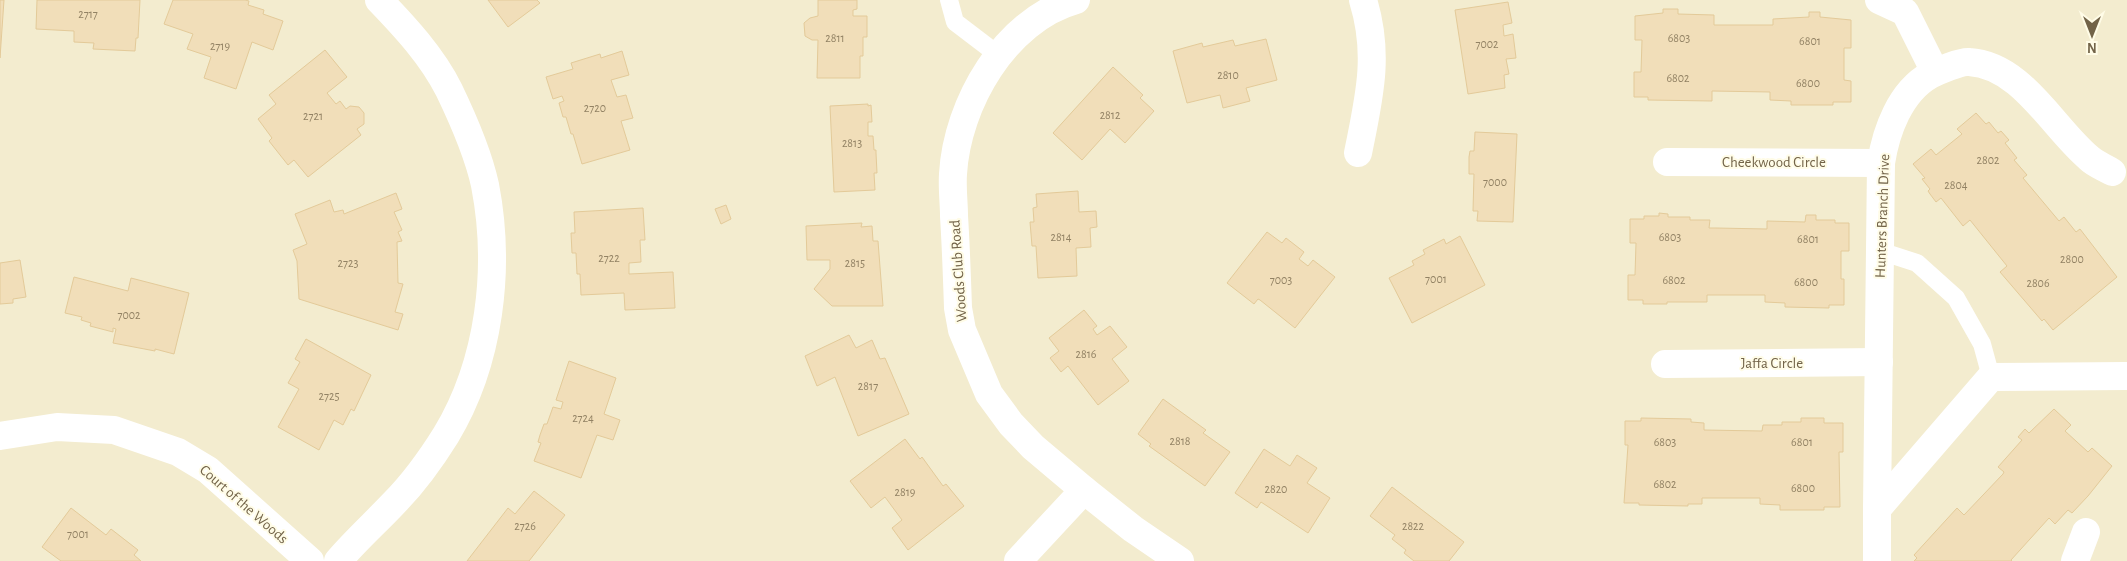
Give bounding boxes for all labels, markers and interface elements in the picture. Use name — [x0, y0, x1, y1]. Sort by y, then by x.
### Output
house number: 2717 — [78, 8, 98, 20]
north arrow — [2067, 10, 2117, 60]
house number: 2811 — [825, 32, 845, 44]
house number: 6803 — [1668, 32, 1690, 44]
house number: 6801 — [1799, 35, 1821, 47]
house number: 7002 — [1475, 38, 1499, 50]
house number: 2719 — [210, 40, 230, 52]
text: N — [2087, 40, 2097, 54]
house number: 2810 — [1217, 69, 1239, 81]
house number: 6802 — [1666, 72, 1690, 84]
house number: 6800 — [1796, 77, 1820, 89]
house number: 2720 — [584, 102, 606, 114]
house number: 2812 — [1100, 109, 1121, 121]
house number: 2721 — [303, 110, 323, 122]
house number: 2813 — [842, 137, 862, 149]
street label: Hunters Branch Drive — [1873, 154, 1892, 278]
house number: 2802 — [1977, 154, 2000, 166]
street label: Cheekwood Circle — [1722, 155, 1826, 170]
house number: 7000 — [1483, 176, 1507, 188]
house number: 2804 — [1944, 179, 1968, 191]
street label: Woods Club Road — [947, 219, 970, 323]
house number: 2814 — [1050, 231, 1072, 243]
house number: 6803 — [1659, 231, 1681, 243]
house number: 6801 — [1797, 233, 1819, 245]
house number: 2722 — [598, 252, 620, 264]
house number: 2800 — [2060, 253, 2084, 265]
house number: 2723 — [338, 257, 358, 269]
house number: 2815 — [845, 257, 865, 269]
house number: 7001 — [1425, 273, 1447, 285]
house number: 7003 — [1270, 274, 1292, 286]
house number: 6802 — [1662, 274, 1686, 286]
house number: 6800 — [1794, 276, 1818, 288]
house number: 2806 — [2026, 277, 2050, 289]
house number: 7002 — [117, 309, 141, 321]
house number: 2816 — [1076, 348, 1097, 360]
street label: Jaffa Circle — [1741, 356, 1803, 371]
house number: 2817 — [858, 380, 878, 392]
house number: 2725 — [319, 390, 339, 402]
house number: 2724 — [572, 412, 594, 424]
house number: 2818 — [1170, 435, 1191, 447]
house number: 6803 — [1654, 436, 1676, 448]
house number: 6801 — [1791, 436, 1813, 448]
street label: Court of the Woods — [197, 462, 291, 547]
house number: 6802 — [1653, 478, 1677, 490]
house number: 6800 — [1791, 482, 1815, 494]
house number: 2820 — [1265, 483, 1287, 495]
house number: 2819 — [895, 486, 916, 498]
house number: 2726 — [514, 520, 536, 532]
house number: 2822 — [1402, 520, 1425, 532]
house number: 7001 — [67, 528, 89, 540]

